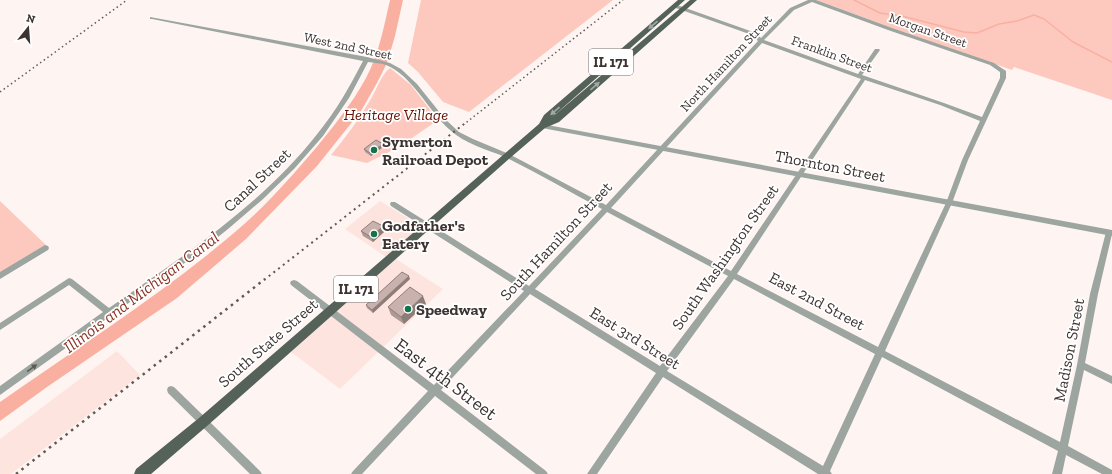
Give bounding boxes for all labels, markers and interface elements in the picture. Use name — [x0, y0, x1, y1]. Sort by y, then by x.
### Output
north arrow — [8, 8, 48, 48]
street label: Morgan Street — [887, 10, 969, 50]
text: N — [25, 11, 37, 27]
street label: North Hamilton Street — [677, 11, 775, 114]
one-way arrow — [648, 21, 658, 30]
street label: West 2nd Street — [303, 29, 394, 63]
street label: Franklin Street — [790, 32, 875, 76]
road number: IL 171 — [589, 49, 633, 75]
one-way arrow — [590, 82, 600, 91]
park label: Heritage Village — [344, 105, 448, 124]
one-way arrow — [549, 106, 560, 115]
place label: Symerton Railroad Depot — [382, 132, 489, 169]
street label: Canal Street — [219, 144, 295, 216]
marker: Symerton Railroad Depot — [369, 145, 379, 155]
street label: Thornton Street — [773, 146, 887, 186]
street label: South Hamilton Street — [496, 178, 616, 304]
street label: South Washington Street — [668, 181, 782, 333]
place label: Godfather's Eatery — [382, 216, 465, 253]
water label: Illinois and Michigan Canal — [59, 227, 223, 357]
marker: Godfather's Eatery — [369, 229, 379, 239]
street label: East 2nd Street — [766, 268, 868, 334]
road number: IL 171 — [334, 276, 378, 302]
street label: South State Street — [214, 295, 322, 391]
street label: Madison Street — [1050, 297, 1088, 403]
place label: Speedway — [416, 300, 487, 319]
street label: East 3rd Street — [586, 303, 684, 373]
marker: Speedway — [403, 304, 413, 314]
street label: East 4th Street — [390, 333, 502, 425]
one-way arrow — [26, 364, 37, 372]

